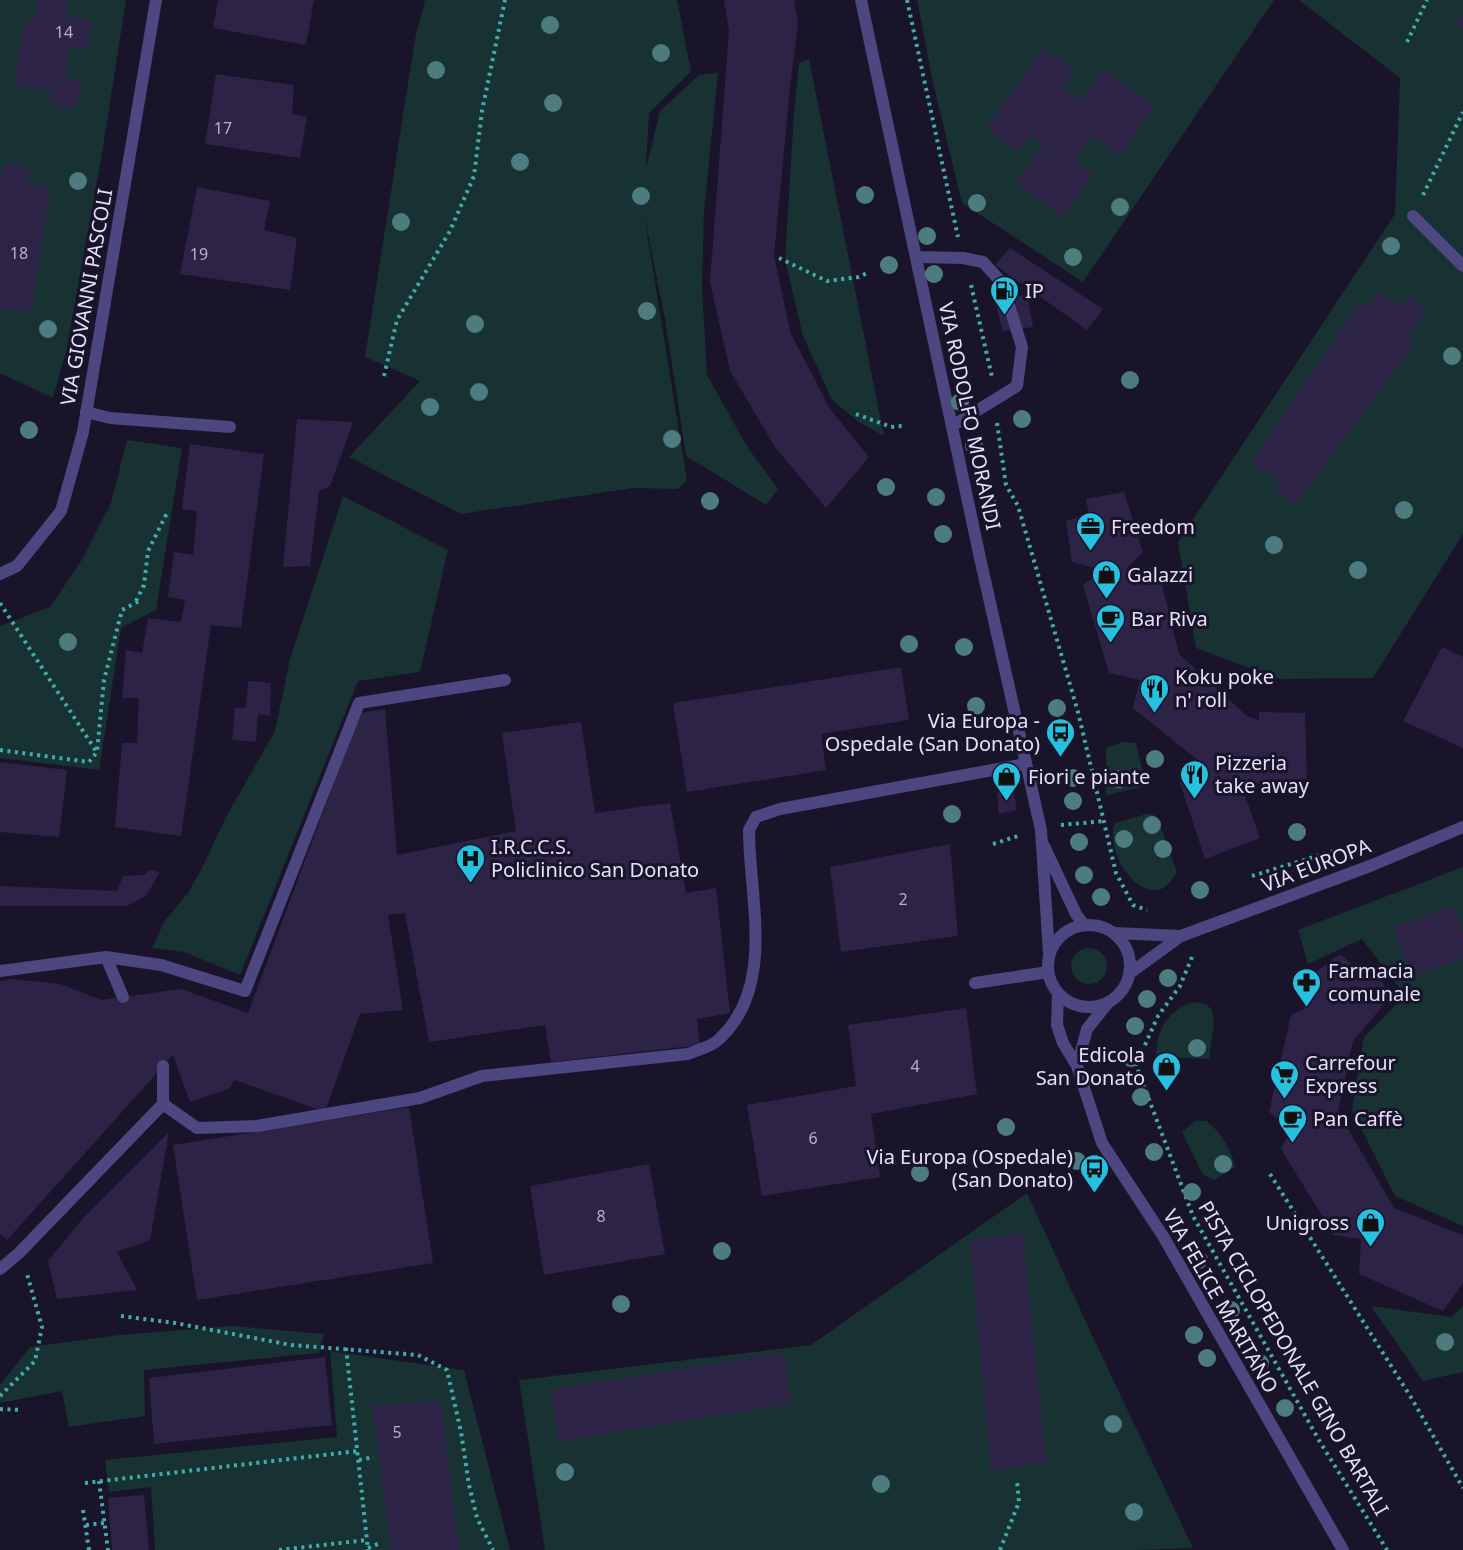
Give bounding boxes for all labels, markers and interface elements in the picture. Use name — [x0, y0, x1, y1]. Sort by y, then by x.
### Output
house number: 14 — [55, 21, 73, 43]
house number: 17 — [214, 117, 232, 139]
street label: VIA GIOVANNI PASCOLI — [54, 186, 118, 408]
house number: 18 — [10, 242, 28, 264]
house number: 19 — [190, 243, 208, 265]
fuel station icon: IP — [988, 274, 1020, 316]
place label: IP — [1025, 277, 1044, 304]
street label: VIA RODOLFO MORANDI — [933, 300, 1007, 532]
office icon: Freedom — [1074, 510, 1106, 552]
place label: Freedom — [1111, 513, 1195, 540]
shop icon: Galazzi — [1090, 558, 1122, 600]
place label: Galazzi — [1127, 561, 1193, 588]
cafe icon: Bar Riva — [1094, 602, 1126, 644]
place label: Bar Riva — [1131, 605, 1208, 632]
place label: Koku poke n' roll — [1175, 663, 1274, 713]
restaurant icon: Koku poke n' roll — [1138, 672, 1170, 714]
place label: Via Europa - Ospedale (San Donato) — [825, 707, 1040, 757]
bus stop icon: Via Europa - Ospedale (San Donato) — [1045, 716, 1077, 758]
place label: Pizzeria take away — [1215, 749, 1310, 799]
restaurant icon: Pizzeria take away — [1178, 758, 1210, 800]
shop icon: Fiori e piante — [991, 760, 1023, 802]
place label: Fiori e piante — [1028, 763, 1150, 790]
street label: VIA EUROPA — [1258, 832, 1374, 898]
place label: I.R.C.C.S. Policlinico San Donato — [491, 833, 699, 883]
hospital icon: I.R.C.C.S. Policlinico San Donato — [454, 842, 486, 884]
house number: 2 — [898, 888, 908, 910]
place label: Farmacia comunale — [1328, 957, 1421, 1007]
pharmacy icon: Farmacia comunale — [1291, 966, 1323, 1008]
place label: Edicola San Donato — [1036, 1041, 1145, 1091]
place label: Carrefour Express — [1305, 1049, 1396, 1099]
shop icon: Edicola San Donato — [1150, 1050, 1182, 1092]
house number: 4 — [910, 1055, 920, 1077]
supermarket icon: Carrefour Express — [1268, 1058, 1300, 1100]
cafe icon: Pan Caffè — [1276, 1102, 1308, 1144]
place label: Pan Caffè — [1313, 1105, 1403, 1132]
house number: 6 — [808, 1127, 818, 1149]
place label: Via Europa (Ospedale) (San Donato) — [867, 1143, 1073, 1193]
bus stop icon: Via Europa (Ospedale) (San Donato) — [1078, 1152, 1110, 1194]
street label: PISTA CICLOPEDONALE GINO BARTALI — [1193, 1196, 1395, 1520]
street label: VIA FELICE MARITANO — [1157, 1204, 1285, 1398]
house number: 8 — [596, 1205, 606, 1227]
shop icon: Unigross — [1354, 1206, 1386, 1248]
place label: Unigross — [1265, 1209, 1349, 1236]
house number: 5 — [392, 1421, 402, 1443]

